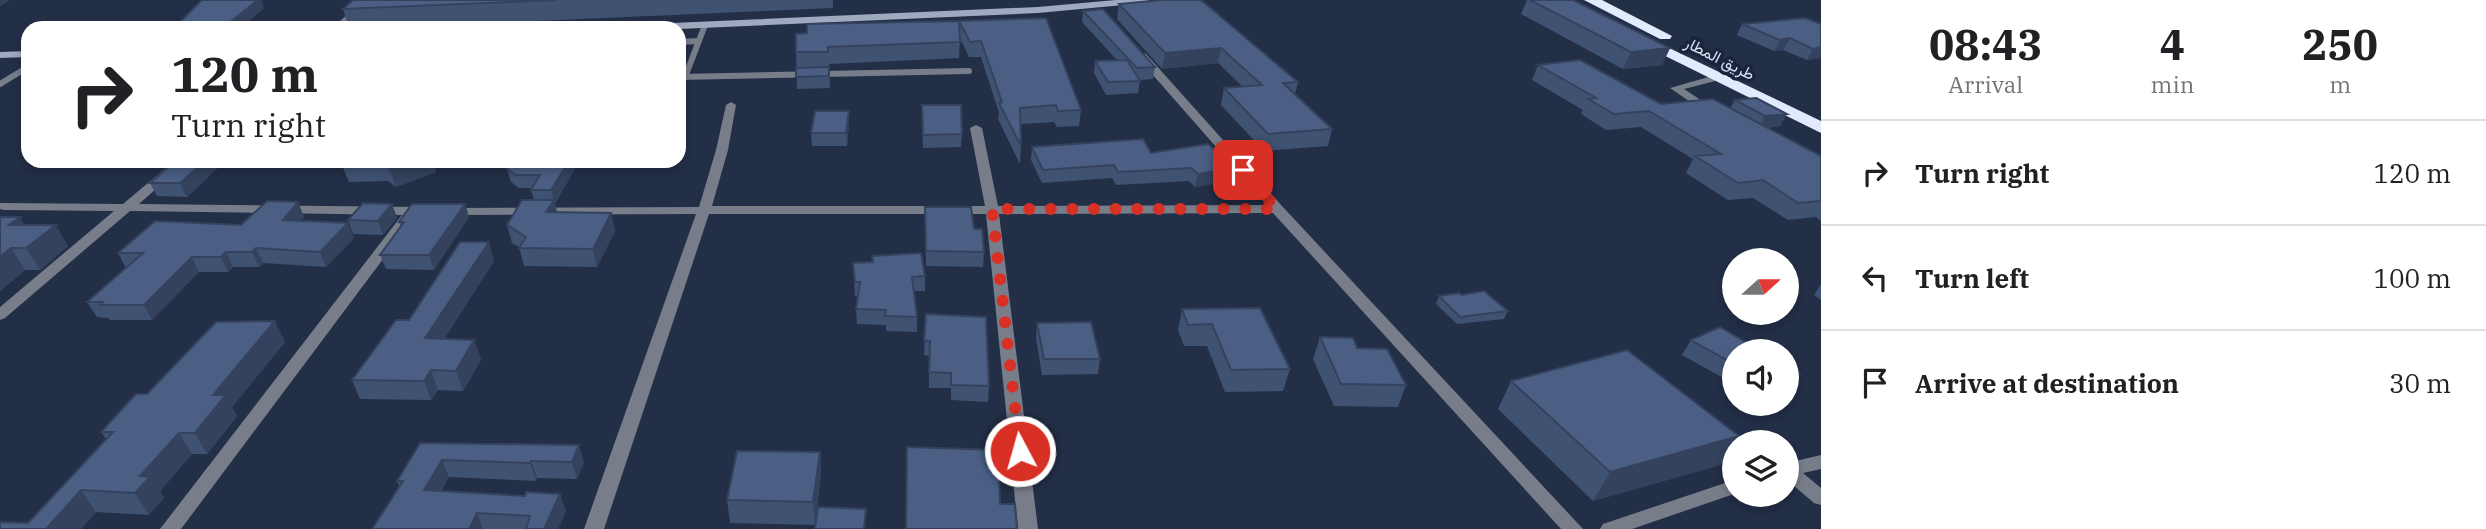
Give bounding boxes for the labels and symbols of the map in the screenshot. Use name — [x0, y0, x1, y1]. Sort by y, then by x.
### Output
street label: طريق المطار — [1680, 31, 1758, 85]
pin — [1213, 140, 1273, 200]
north arrow — [1722, 248, 1799, 326]
position arrow — [983, 414, 1057, 488]

